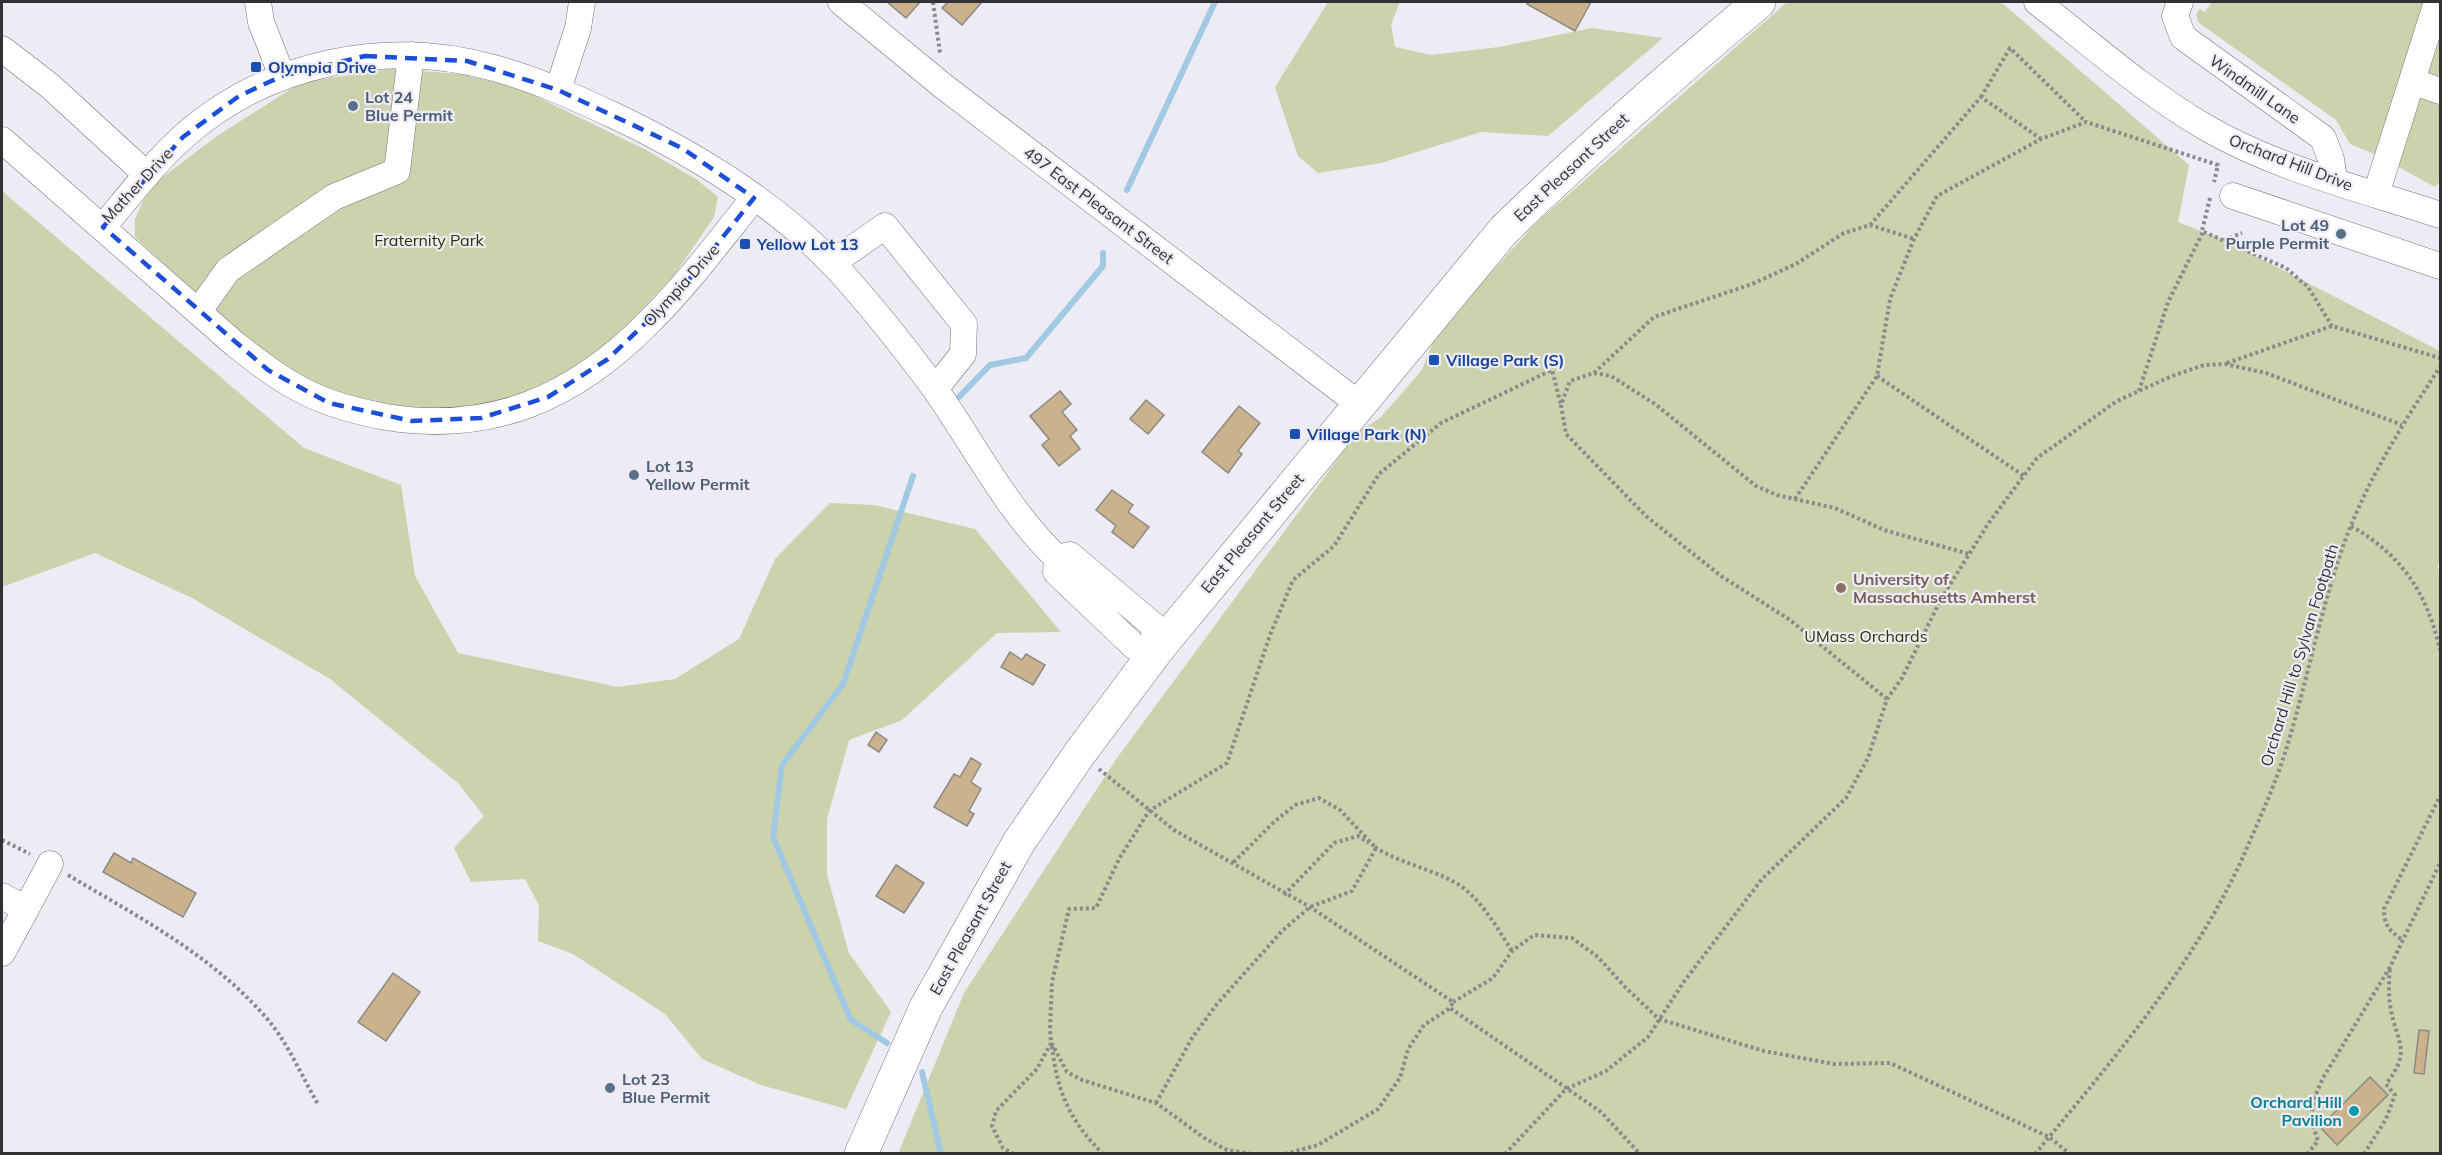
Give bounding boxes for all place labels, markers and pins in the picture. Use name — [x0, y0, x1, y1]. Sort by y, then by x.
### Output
place label: Olympia Drive — [268, 57, 376, 77]
marker: Olympia Drive — [249, 60, 263, 74]
place label: Lot 24 Blue Permit — [365, 87, 453, 125]
marker: Lot 24 Blue Permit — [346, 99, 360, 113]
place label: Lot 49 Purple Permit — [2225, 215, 2329, 253]
marker: Lot 49 Purple Permit — [2334, 227, 2348, 241]
place label: Yellow Lot 13 — [756, 234, 859, 254]
marker: Yellow Lot 13 — [738, 237, 752, 251]
place label: Village Park (S) — [1445, 350, 1565, 370]
marker: Village Park (S) — [1427, 353, 1441, 367]
place label: Village Park (N) — [1306, 424, 1427, 444]
marker: Village Park (N) — [1288, 427, 1302, 441]
place label: Lot 13 Yellow Permit — [645, 456, 750, 494]
marker: Lot 13 Yellow Permit — [627, 468, 641, 482]
place label: University of Massachusetts Amherst — [1853, 569, 2036, 607]
marker: University of Massachusetts Amherst — [1834, 581, 1848, 595]
place label: Lot 23 Blue Permit — [622, 1069, 710, 1107]
marker: Lot 23 Blue Permit — [603, 1081, 617, 1095]
place label: Orchard Hill Pavilion — [2250, 1092, 2342, 1130]
marker: Orchard Hill Pavilion — [2347, 1104, 2361, 1118]

